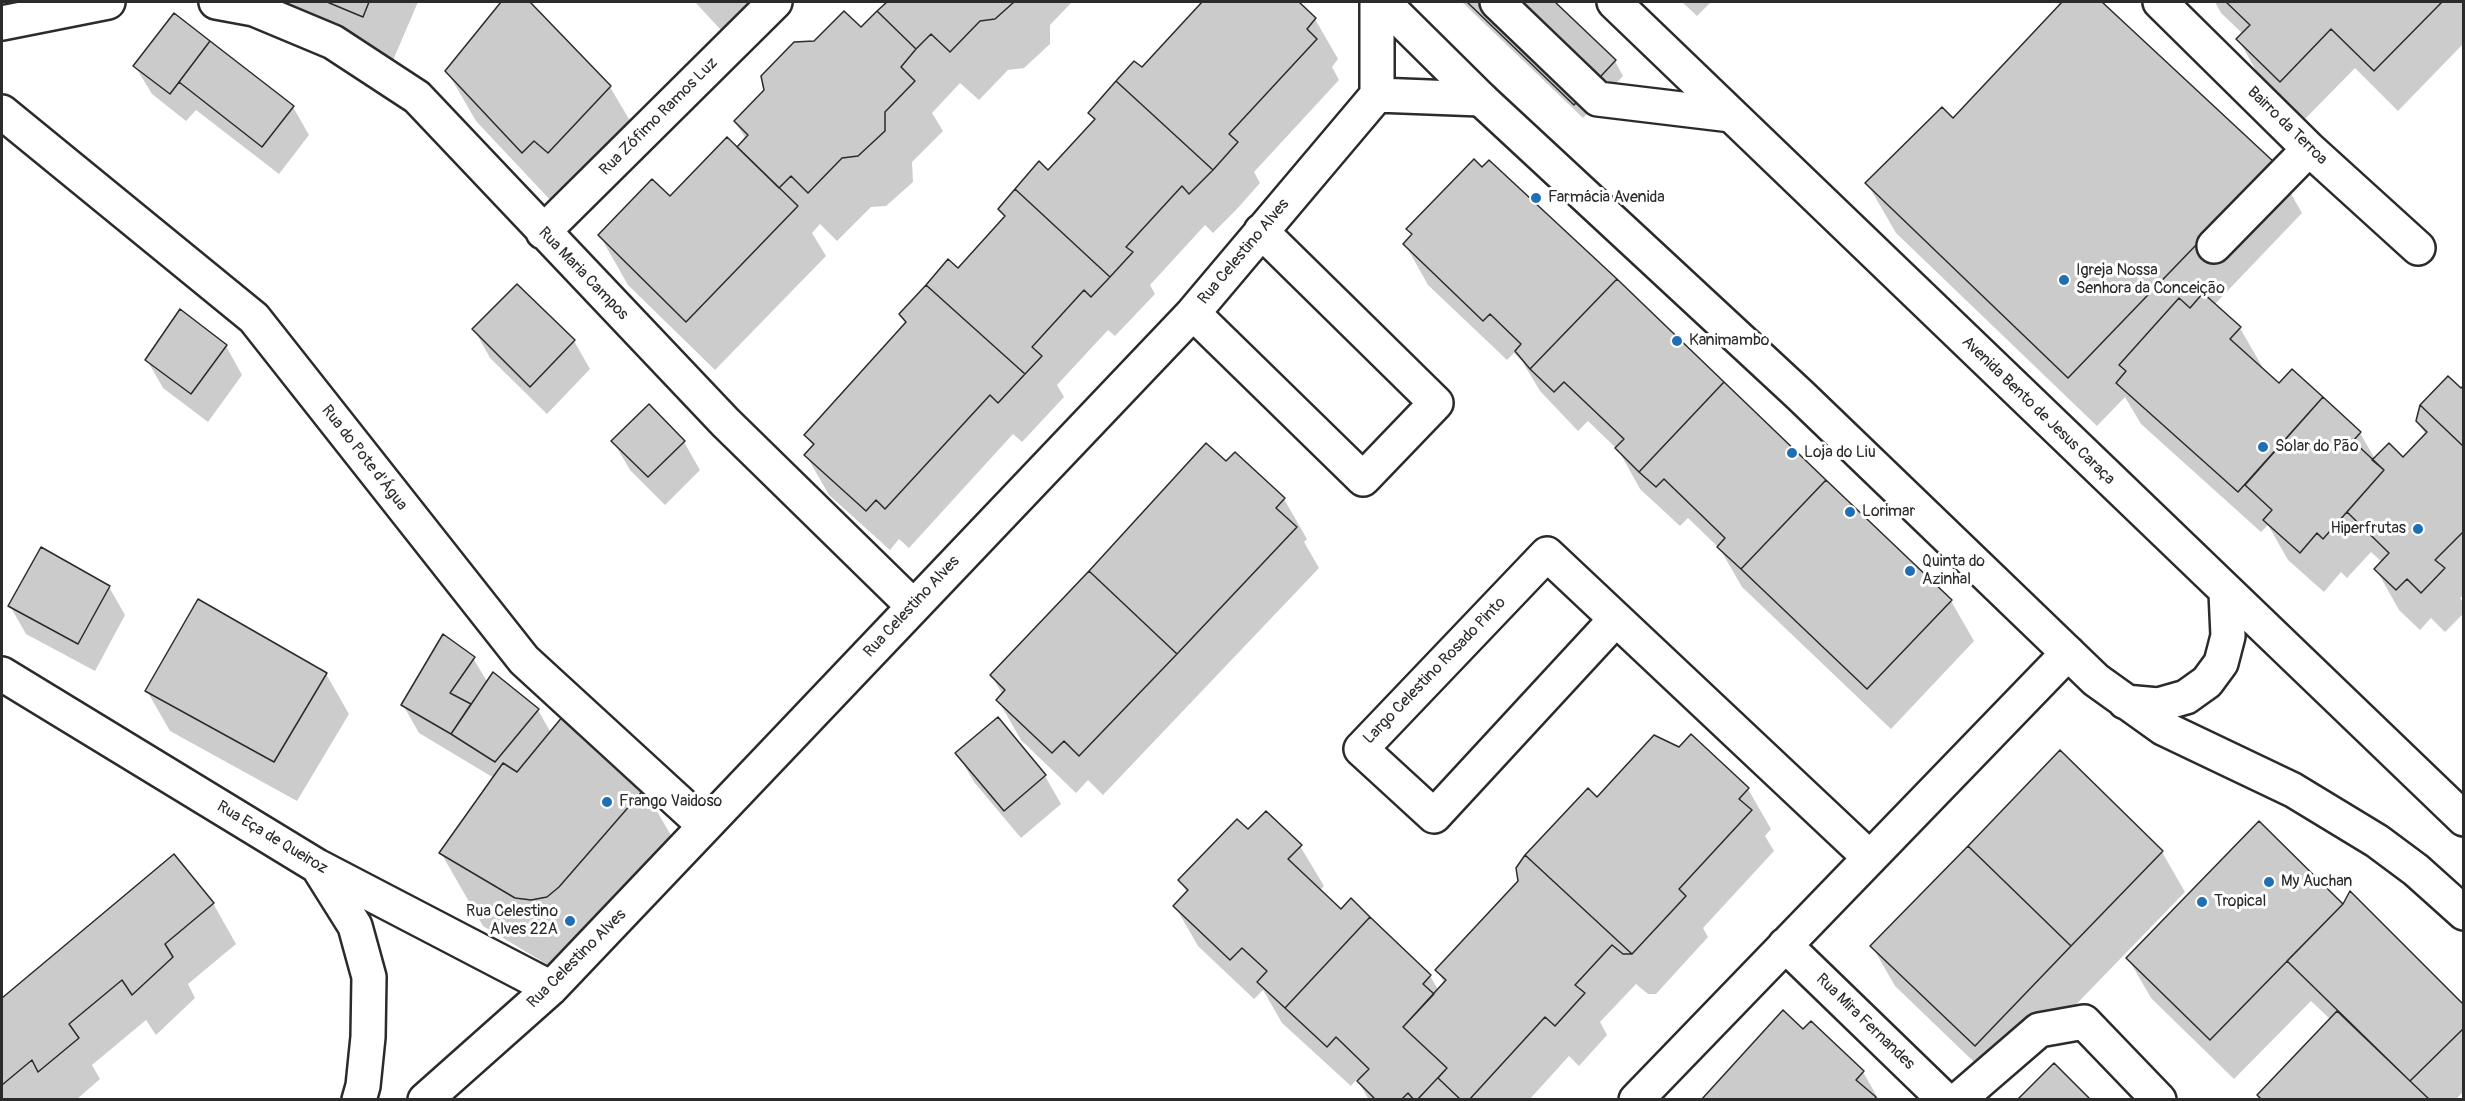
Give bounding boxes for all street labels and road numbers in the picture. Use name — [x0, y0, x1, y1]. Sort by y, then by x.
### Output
street label: Rua Zófimo Ramos Luz — [596, 54, 722, 180]
street label: Bairro da Terroa — [2243, 83, 2331, 169]
street label: Rua Celestino Alves — [1194, 195, 1294, 309]
street label: Rua Maria Campos — [534, 224, 632, 324]
street label: Avenida Bento de Jesus Caraça — [1957, 333, 2119, 489]
street label: Rua do Pote d'Água — [317, 402, 411, 514]
street label: Rua Celestino Alves — [860, 552, 964, 662]
street label: Largo Celestino Rosado Pinto — [1360, 593, 1510, 749]
street label: Rua Eça de Queiroz — [213, 797, 331, 879]
street label: Rua Celestino Alves — [524, 906, 630, 1012]
street label: Rua Mira Fernandes — [1812, 970, 1918, 1074]

